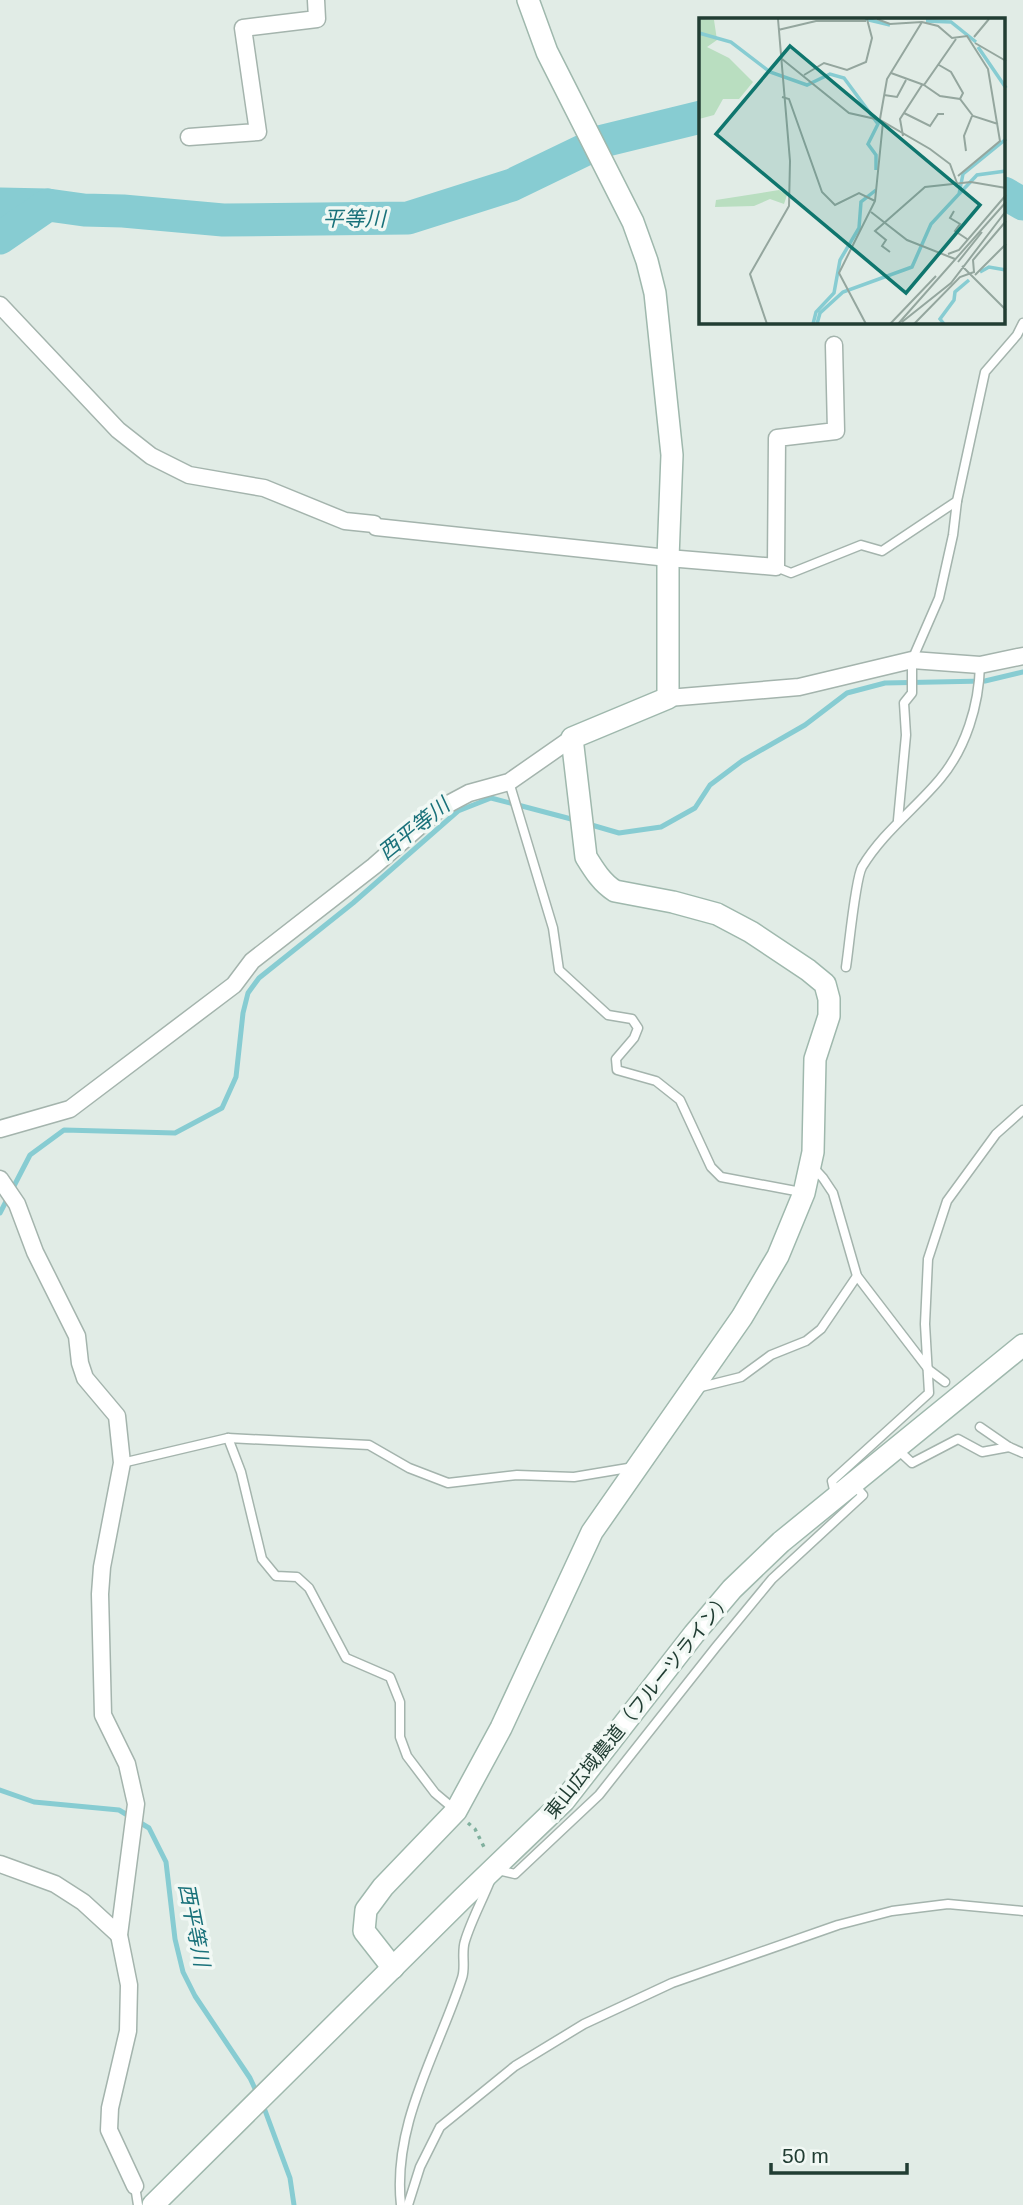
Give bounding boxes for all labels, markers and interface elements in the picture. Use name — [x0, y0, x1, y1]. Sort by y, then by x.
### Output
inset map — [699, 18, 1006, 324]
water label: 平等川 — [323, 207, 387, 230]
water label: 西平等川 — [374, 792, 455, 864]
street label: 東山広域農道（フルーツライン） — [541, 1588, 736, 1823]
water label: 西平等川 — [175, 1881, 214, 1970]
scale bar — [771, 2132, 908, 2176]
text: 50 m — [782, 2144, 829, 2167]

